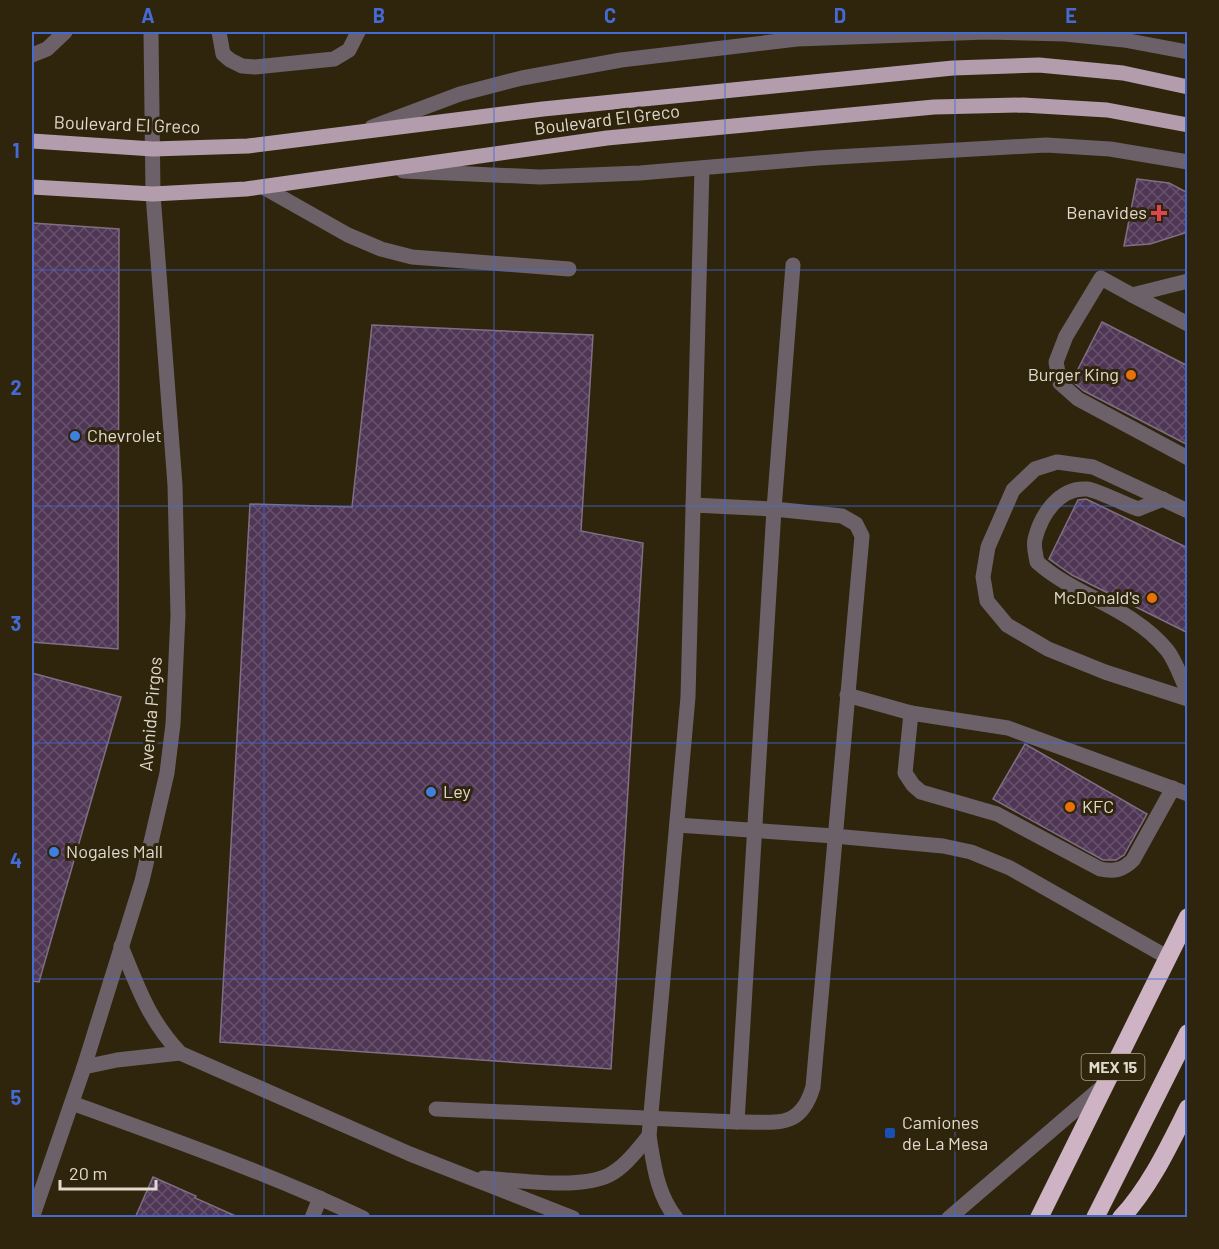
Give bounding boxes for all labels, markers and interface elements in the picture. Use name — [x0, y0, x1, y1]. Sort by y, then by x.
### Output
text: A — [141, 3, 155, 27]
text: B — [373, 3, 385, 27]
text: C — [604, 3, 616, 27]
text: D — [834, 3, 846, 27]
text: E — [1065, 3, 1077, 27]
street label: Boulevard El Greco — [533, 99, 681, 139]
street label: Boulevard El Greco — [53, 110, 201, 138]
text: 1 — [12, 138, 20, 162]
place label: Benavides — [1066, 201, 1147, 223]
marker: Benavides — [1152, 206, 1166, 220]
place label: Burger King — [1028, 363, 1119, 385]
marker: Burger King — [1124, 368, 1138, 382]
text: 2 — [10, 375, 22, 399]
place label: Chevrolet — [87, 424, 162, 446]
marker: Chevrolet — [68, 429, 82, 443]
place label: McDonald's — [1053, 586, 1140, 608]
marker: McDonald's — [1145, 591, 1159, 605]
text: 3 — [11, 611, 21, 635]
street label: Avenida Pirgos — [134, 656, 166, 772]
place label: Ley — [443, 780, 471, 802]
marker: Ley — [424, 785, 438, 799]
place label: KFC — [1082, 795, 1114, 817]
marker: KFC — [1063, 800, 1077, 814]
place label: Nogales Mall — [66, 840, 163, 862]
marker: Nogales Mall — [47, 845, 61, 859]
text: 4 — [10, 848, 22, 872]
road number: MEX 15 — [1082, 1054, 1144, 1080]
text: 5 — [11, 1085, 22, 1109]
place label: Camiones de La Mesa — [902, 1111, 988, 1154]
marker: Camiones de La Mesa — [883, 1126, 897, 1140]
scale bar — [60, 1153, 156, 1191]
text: 20 m — [69, 1162, 107, 1184]

